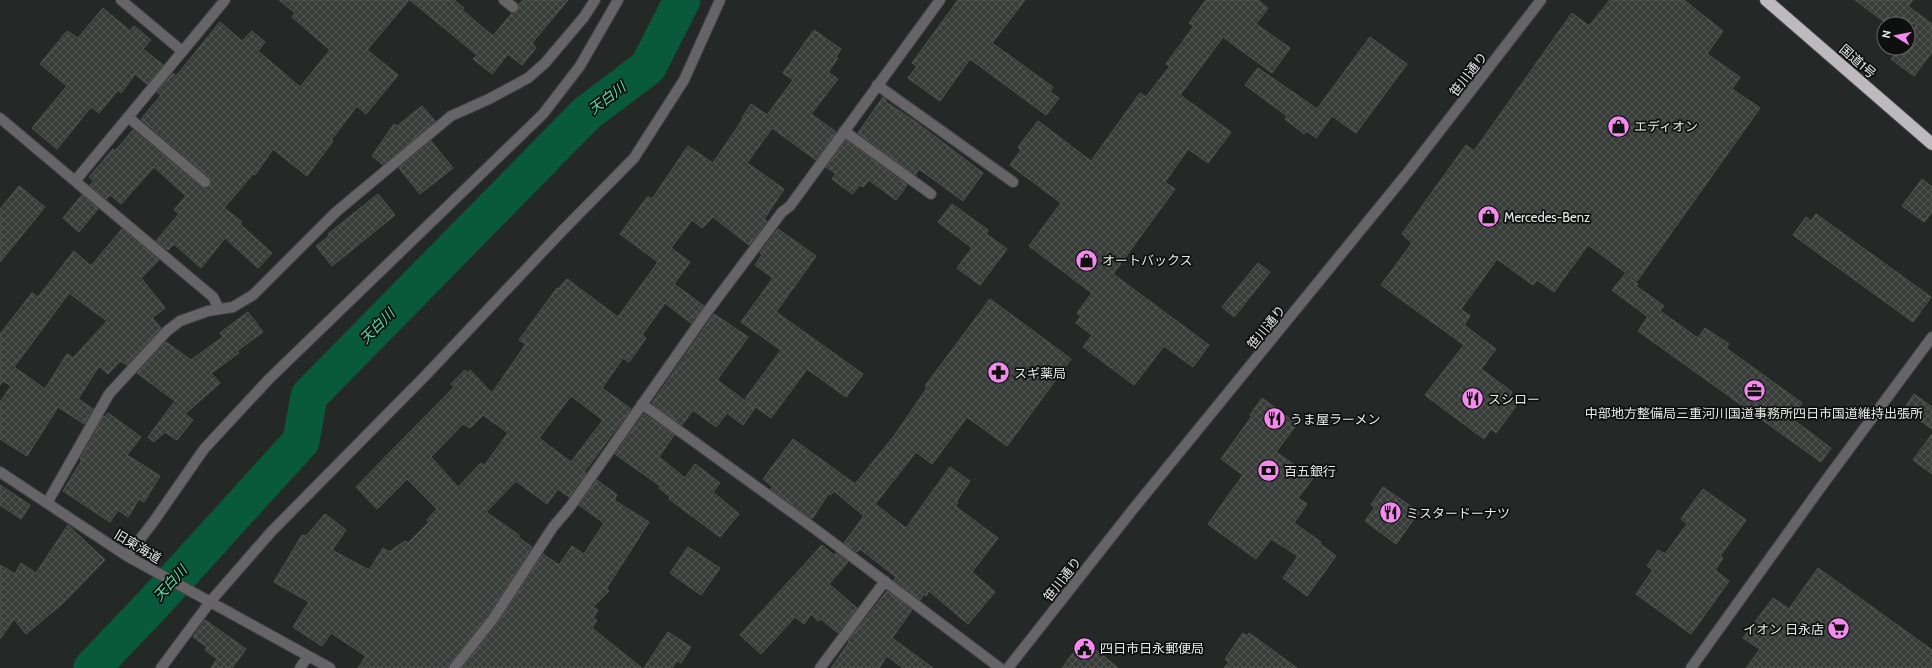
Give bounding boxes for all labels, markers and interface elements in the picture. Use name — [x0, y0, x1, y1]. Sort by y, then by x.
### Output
north arrow — [1876, 16, 1916, 56]
text: N — [1879, 29, 1894, 39]
street label: 国道1号 — [1836, 41, 1880, 81]
street label: 笹川通り — [1446, 49, 1490, 99]
water label: 天白川 — [585, 77, 631, 118]
shop icon: エディオン — [1606, 113, 1632, 139]
place label: エディオン — [1634, 118, 1698, 134]
shop icon: Mercedes-Benz — [1475, 204, 1501, 230]
place label: Mercedes-Benz — [1504, 209, 1590, 225]
shop icon: オートバックス — [1073, 247, 1099, 273]
place label: オートバックス — [1102, 252, 1193, 268]
street label: 笹川通り — [1243, 302, 1289, 352]
water label: 天白川 — [356, 303, 400, 347]
pharmacy icon: スギ薬局 — [985, 360, 1011, 386]
place label: スギ薬局 — [1014, 365, 1066, 381]
office icon: 中部地方整備局三重河川国道事務所四日市国道維持出張所 — [1741, 378, 1767, 404]
restaurant icon: スシロー — [1459, 386, 1485, 412]
place label: スシロー — [1488, 391, 1540, 407]
place label: 中部地方整備局三重河川国道事務所四日市国道維持出張所 — [1585, 405, 1923, 421]
restaurant icon: うま屋ラーメン — [1261, 406, 1287, 432]
place label: うま屋ラーメン — [1290, 411, 1380, 427]
bank icon: 百五銀行 — [1256, 458, 1282, 484]
place label: 百五銀行 — [1284, 463, 1336, 479]
restaurant icon: ミスタードーナツ — [1378, 500, 1404, 526]
place label: ミスタードーナツ — [1406, 505, 1510, 521]
street label: 旧東海道 — [112, 526, 164, 566]
street label: 笹川通り — [1040, 554, 1084, 604]
water label: 天白川 — [149, 560, 192, 605]
supermarket icon: イオン 日永店 — [1826, 616, 1852, 642]
place label: イオン 日永店 — [1743, 621, 1824, 637]
public building icon: 四日市日永郵便局 — [1072, 635, 1098, 661]
place label: 四日市日永郵便局 — [1100, 640, 1204, 656]

